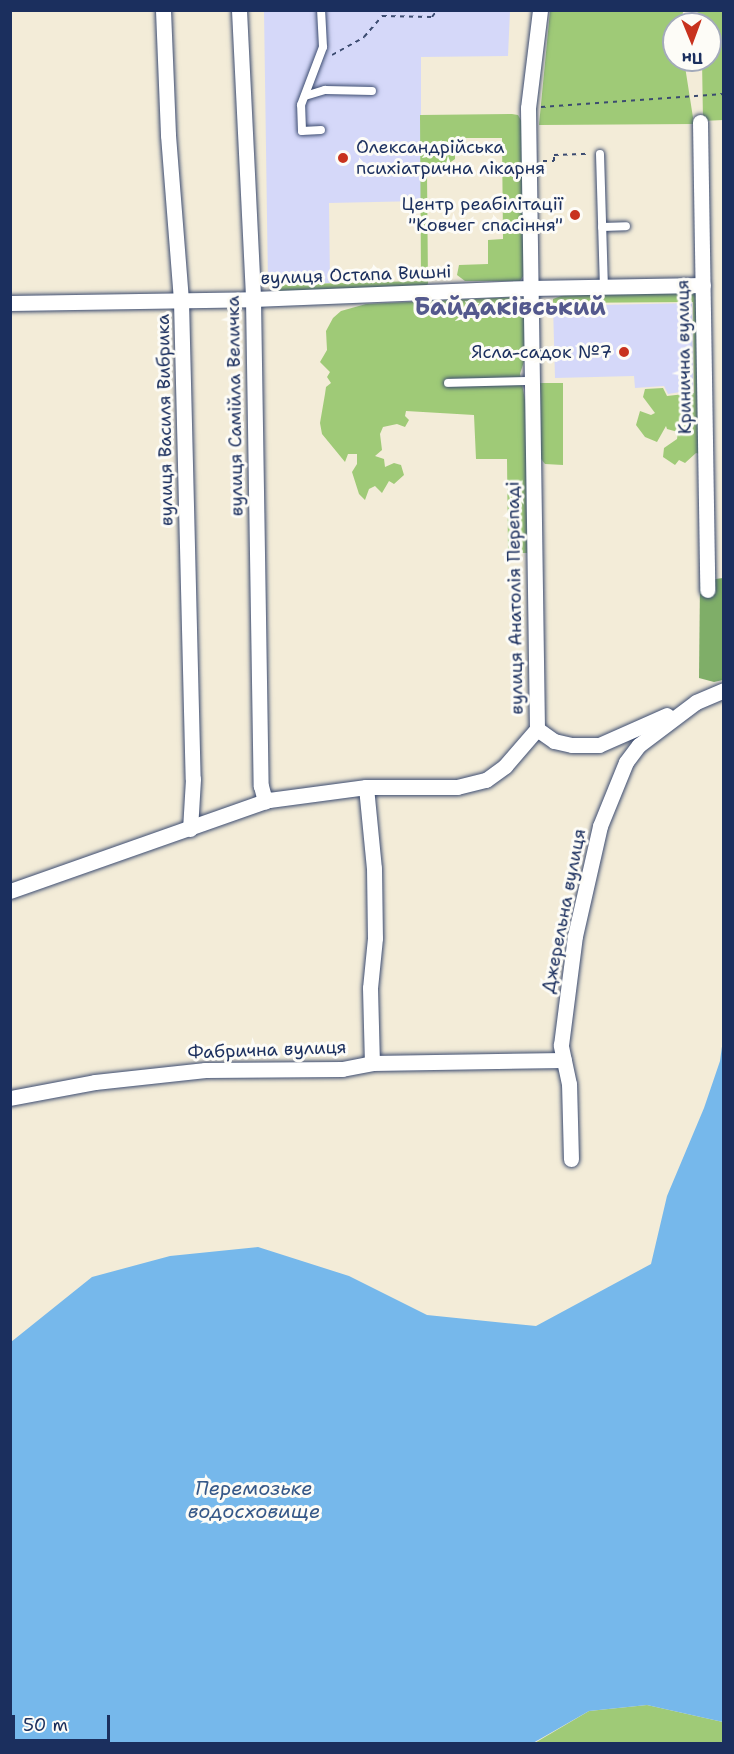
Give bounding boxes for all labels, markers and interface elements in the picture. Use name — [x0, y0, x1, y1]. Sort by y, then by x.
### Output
north arrow — [662, 12, 722, 72]
text: Пн — [682, 48, 703, 69]
place label: Олександрійська психіатрична лікарня — [356, 137, 545, 180]
marker: Олександрійська психіатрична лікарня — [334, 149, 352, 167]
place label: Центр реабілітації "Ковчег спасіння" — [402, 194, 563, 236]
marker: Центр реабілітації "Ковчег спасіння" — [568, 208, 582, 222]
street label: вулиця Остапа Вишні — [260, 261, 452, 289]
street label: Кринична вулиця — [672, 279, 696, 435]
district label: Байдаківський — [414, 294, 606, 322]
street label: вулиця Самійла Величка — [222, 296, 248, 516]
street label: вулиця Василя Вибрика — [152, 314, 178, 526]
place label: Ясла-садок №7 — [472, 341, 612, 363]
marker: Ясла-садок №7 — [617, 345, 631, 359]
street label: вулиця Анатолія Перепаді — [502, 481, 528, 715]
street label: Джерельна вулиця — [537, 827, 591, 995]
street label: Фабрична вулиця — [187, 1036, 347, 1064]
water label: Перемозьке водосховище — [188, 1477, 320, 1524]
scale bar — [15, 1703, 112, 1741]
text: 50 m — [23, 1713, 68, 1737]

